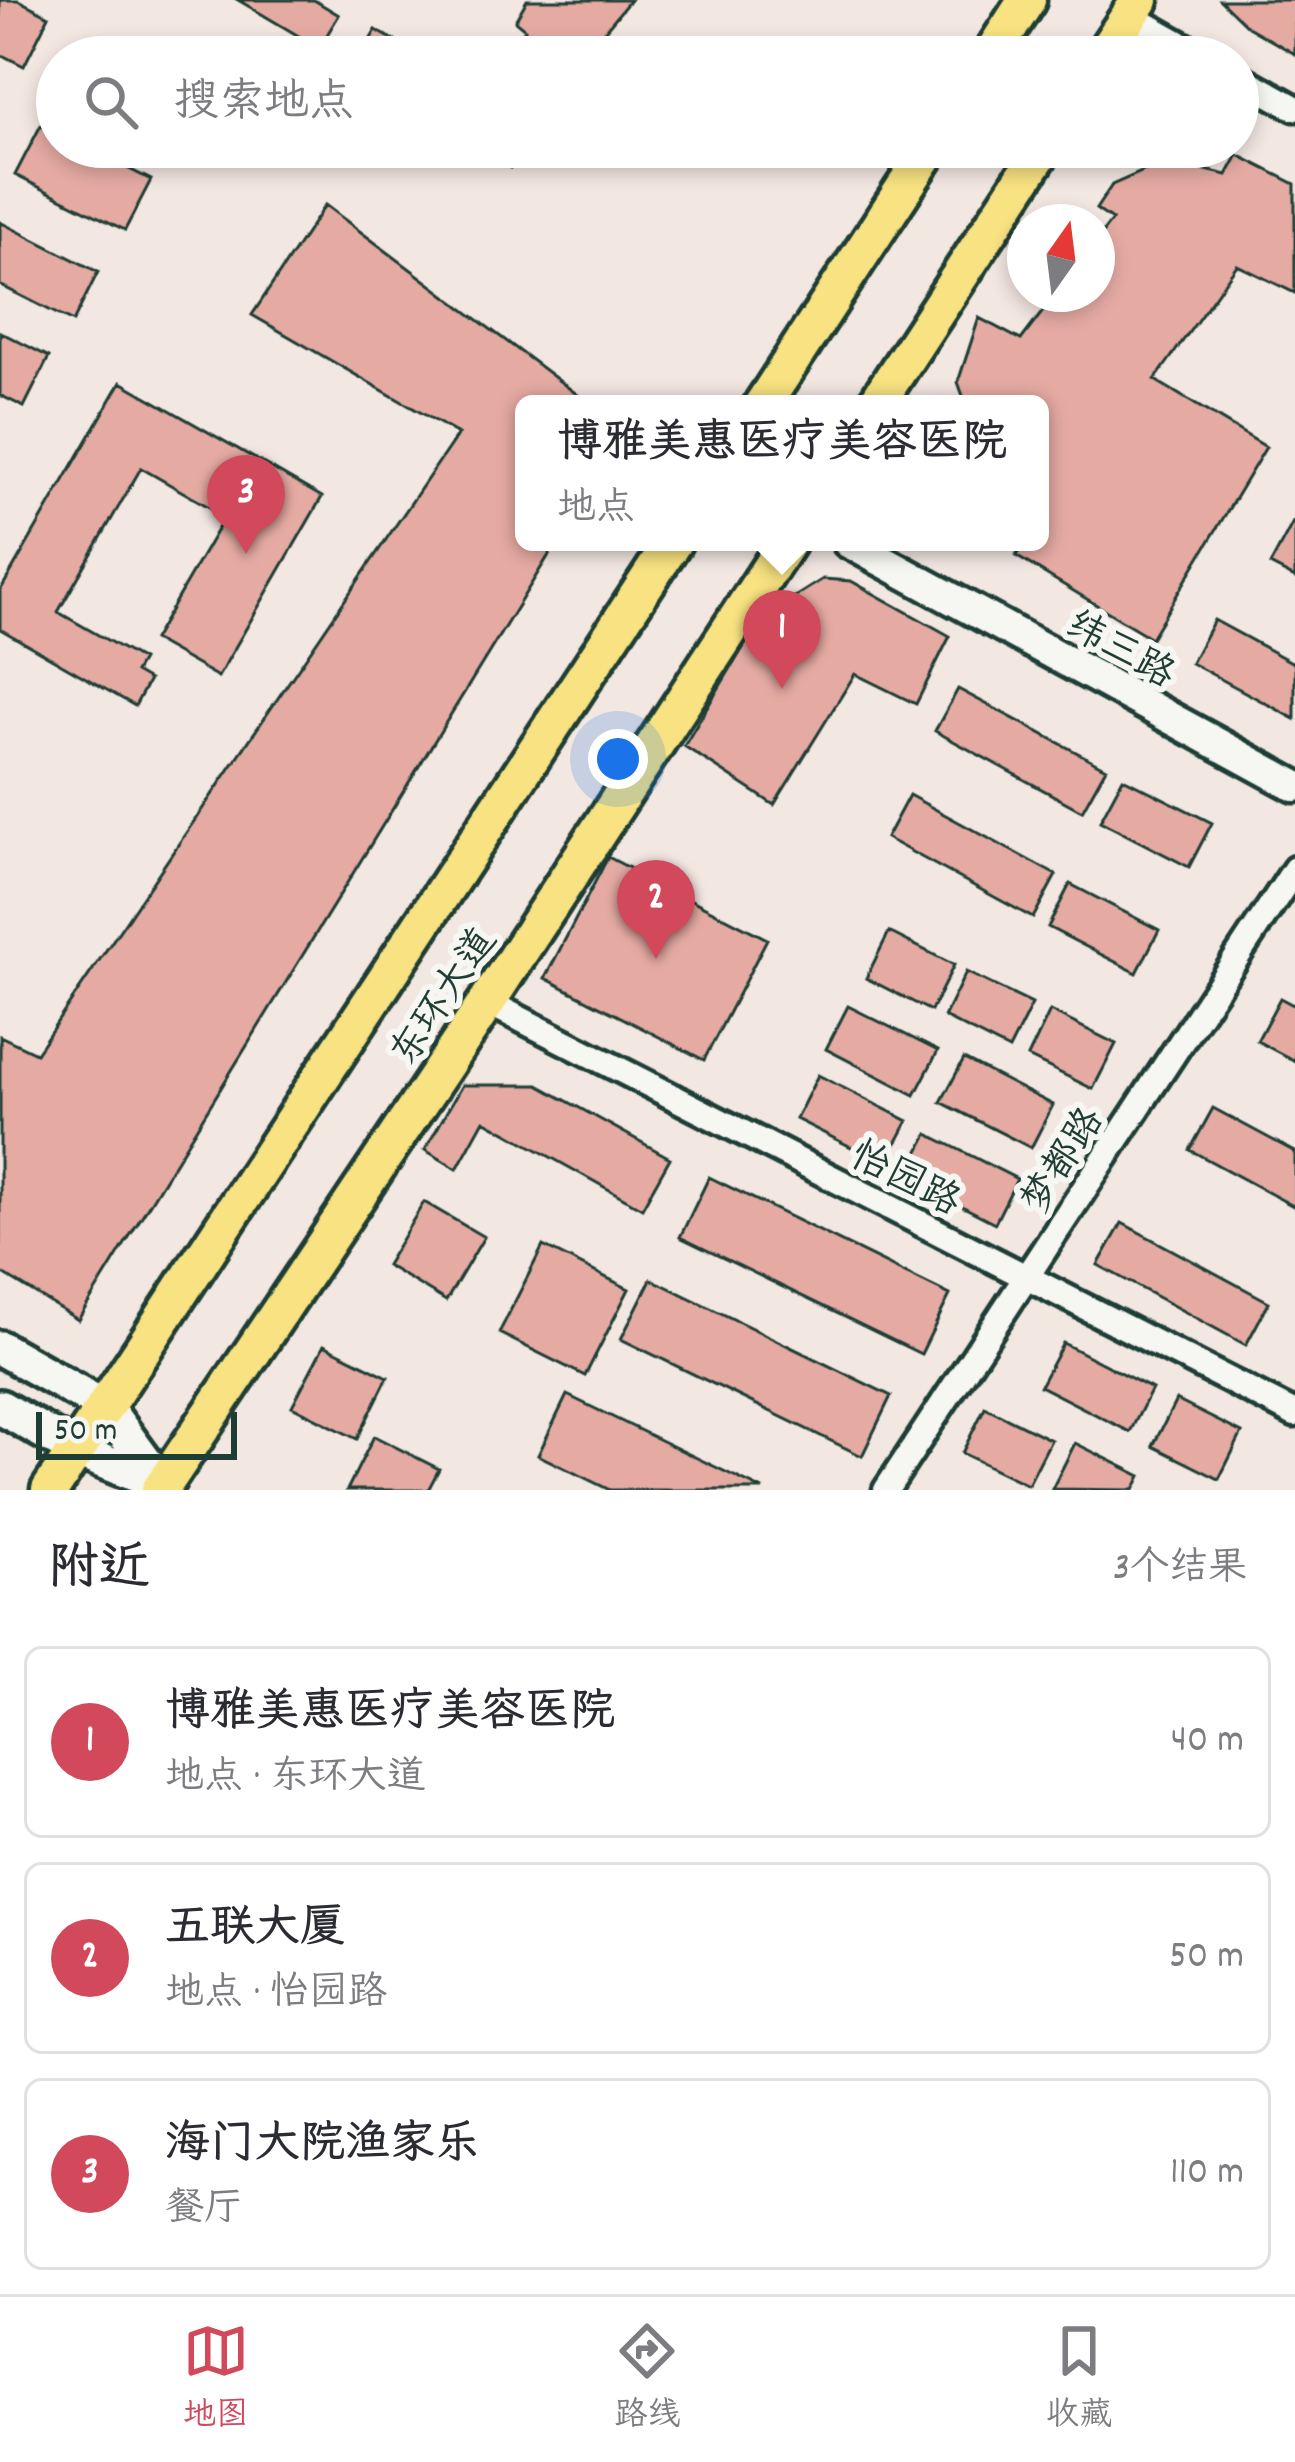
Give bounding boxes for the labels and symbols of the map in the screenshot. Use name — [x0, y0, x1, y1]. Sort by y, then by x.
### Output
north arrow — [1007, 204, 1115, 312]
pin: 3 — [207, 455, 285, 554]
pin: 1 — [743, 590, 821, 689]
street label: 纬三路 — [1054, 600, 1183, 705]
your location — [588, 729, 648, 789]
pin: 2 — [617, 860, 695, 959]
street label: 东环大道 — [380, 919, 513, 1079]
street label: 梦都路 — [1011, 1098, 1120, 1227]
street label: 怡园路 — [839, 1131, 969, 1233]
scale bar — [36, 1406, 237, 1459]

